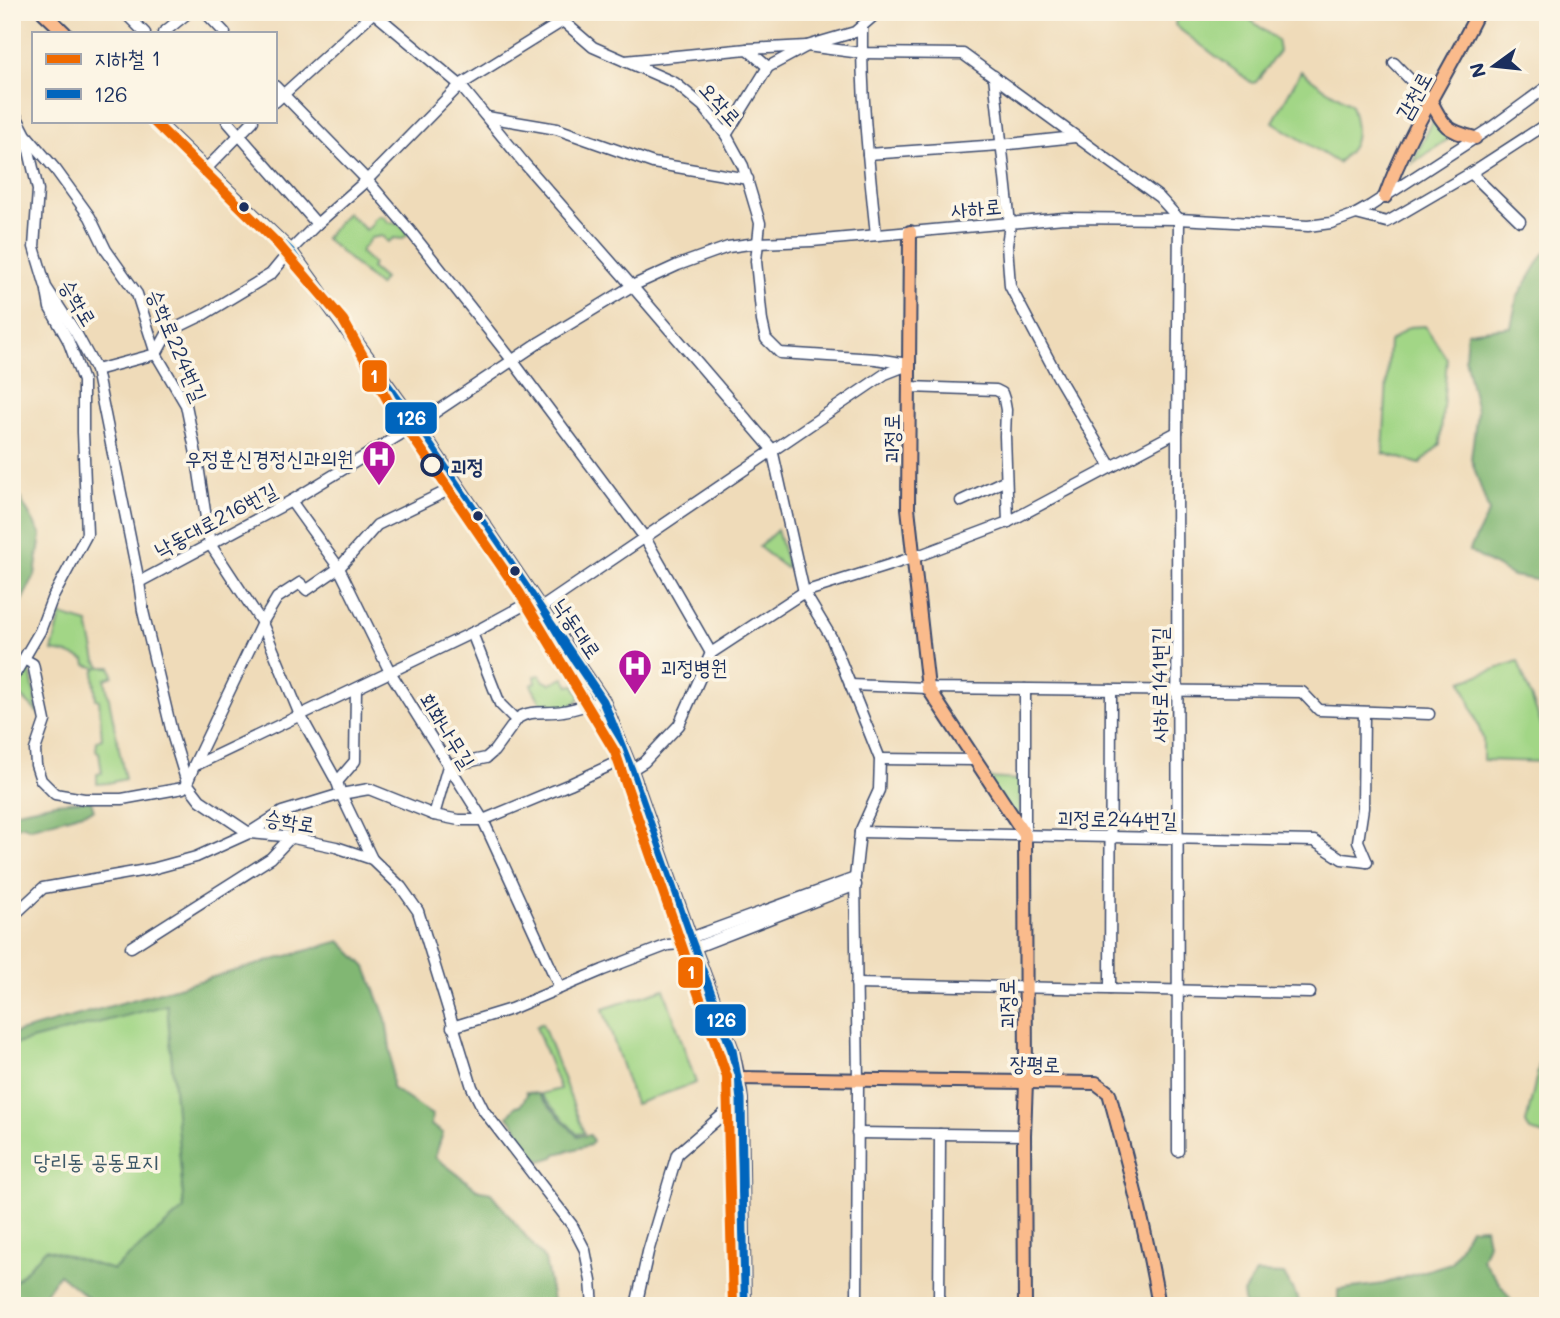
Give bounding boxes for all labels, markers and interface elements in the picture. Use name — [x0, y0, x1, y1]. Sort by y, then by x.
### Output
legend — [32, 32, 276, 122]
north arrow — [1458, 32, 1528, 102]
text: 지하철 1 — [94, 44, 161, 71]
text: N — [1463, 60, 1491, 81]
street label: 감천로 — [1389, 66, 1437, 124]
street label: 오작로 — [694, 75, 748, 131]
text: 126 — [94, 80, 128, 107]
street label: 사하로 — [950, 191, 1002, 223]
unlabelled marker — [237, 200, 251, 214]
street label: 승학로 — [54, 273, 104, 331]
street label: 승학로224번길 — [142, 284, 214, 406]
line badge: 1 — [361, 359, 388, 393]
text: 1 — [370, 363, 378, 388]
line badge: 126 — [384, 401, 438, 435]
text: 126 — [396, 405, 426, 430]
street label: 괴정로 — [877, 414, 904, 464]
hospital icon: 우정훈신경정신과의원 — [360, 438, 398, 487]
place label: 우정훈신경정신과의원 — [185, 444, 354, 471]
place label: 괴정 — [450, 452, 484, 479]
marker: 괴정 — [421, 454, 443, 476]
street label: 낙동대로216번길 — [149, 475, 281, 563]
unlabelled marker — [471, 509, 485, 523]
unlabelled marker — [508, 564, 522, 578]
street label: 낙동대로 — [548, 592, 608, 664]
street label: 사하로141번길 — [1145, 627, 1172, 743]
hospital icon: 괴정병원 — [616, 647, 654, 696]
place label: 괴정병원 — [660, 653, 728, 680]
street label: 회화나무길 — [414, 687, 482, 773]
street label: 승학로 — [263, 803, 317, 837]
street label: 괴정로244번길 — [1056, 803, 1178, 833]
line badge: 1 — [677, 956, 704, 989]
text: 1 — [687, 959, 695, 984]
street label: 괴정로 — [992, 978, 1020, 1030]
line badge: 126 — [694, 1003, 747, 1037]
text: 126 — [706, 1007, 736, 1032]
street label: 장평로 — [1009, 1049, 1061, 1077]
park label: 당리동 공동묘지 — [33, 1147, 159, 1174]

